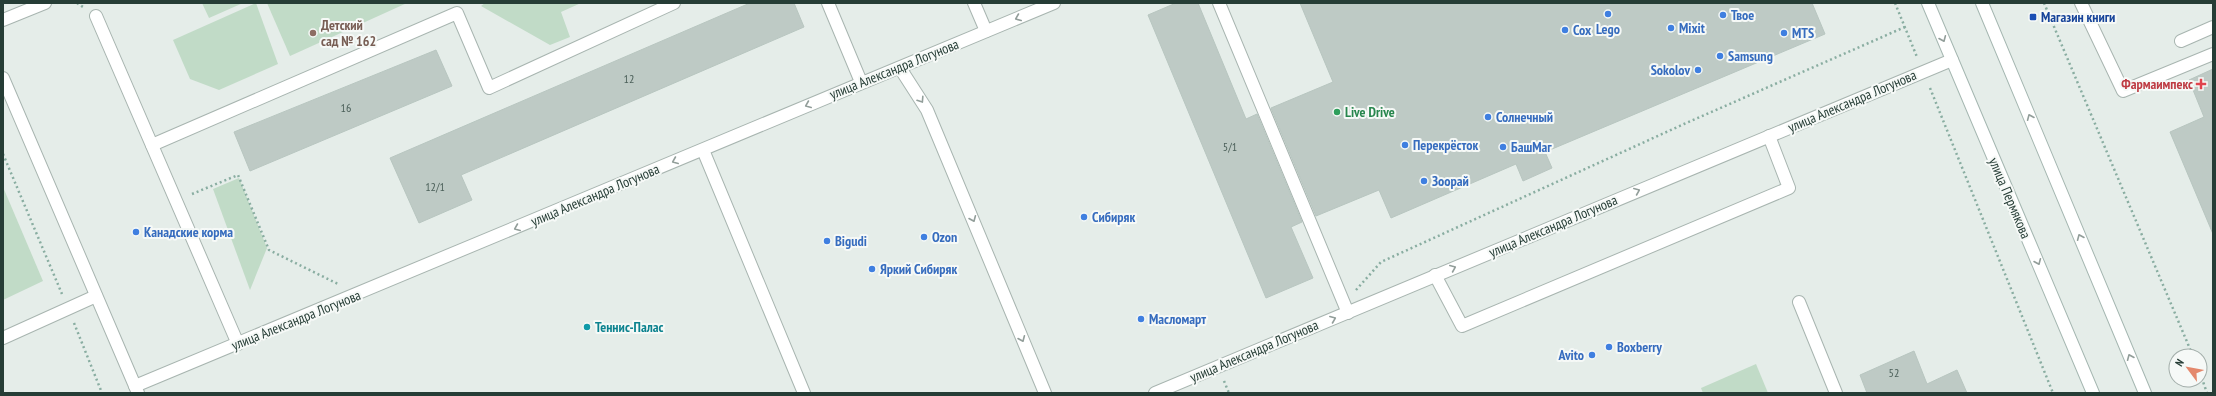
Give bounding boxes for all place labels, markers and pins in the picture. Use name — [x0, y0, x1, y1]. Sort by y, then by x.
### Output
place label: Твое — [1731, 6, 1754, 24]
place label: Магазин книги — [2041, 8, 2115, 26]
marker: Lego — [1603, 9, 1613, 19]
marker: Твое — [1718, 10, 1728, 20]
marker: Магазин книги — [2028, 12, 2038, 22]
place label: Детский сад № 162 — [321, 16, 376, 50]
place label: Mixit — [1679, 19, 1705, 37]
place label: Lego — [1596, 20, 1620, 38]
place label: Cox — [1573, 21, 1592, 39]
marker: Mixit — [1666, 23, 1676, 33]
place label: MTS — [1792, 24, 1814, 42]
marker: Cox — [1560, 25, 1570, 35]
marker: Детский сад № 162 — [308, 28, 318, 38]
marker: MTS — [1779, 28, 1789, 38]
place label: Samsung — [1728, 47, 1773, 65]
marker: Samsung — [1715, 51, 1725, 61]
place label: Sokolov — [1651, 61, 1690, 79]
marker: Sokolov — [1693, 65, 1703, 75]
place label: Фармаимпекс — [2121, 75, 2193, 93]
marker: Фармаимпекс — [2196, 79, 2206, 89]
place label: Live Drive — [1345, 103, 1395, 121]
marker: Live Drive — [1332, 107, 1342, 117]
place label: Солнечный — [1496, 108, 1553, 126]
marker: Солнечный — [1483, 112, 1493, 122]
place label: Перекрёсток — [1413, 136, 1478, 154]
place label: БашМаг — [1511, 138, 1552, 156]
marker: Перекрёсток — [1400, 140, 1410, 150]
marker: БашМаг — [1498, 142, 1508, 152]
place label: Зоорай — [1432, 172, 1469, 190]
marker: Зоорай — [1419, 176, 1429, 186]
place label: Сибиряк — [1092, 208, 1135, 226]
marker: Сибиряк — [1079, 212, 1089, 222]
place label: Канадские корма — [144, 223, 233, 241]
marker: Канадские корма — [131, 227, 141, 237]
place label: Ozon — [932, 228, 957, 246]
place label: Bigudi — [835, 232, 867, 250]
marker: Ozon — [919, 232, 929, 242]
marker: Bigudi — [822, 236, 832, 246]
place label: Яркий Сибиряк — [880, 260, 957, 278]
marker: Яркий Сибиряк — [867, 264, 877, 274]
place label: Масломарт — [1149, 310, 1206, 328]
marker: Масломарт — [1136, 314, 1146, 324]
place label: Теннис-Палас — [595, 318, 664, 336]
marker: Теннис-Палас — [582, 322, 592, 332]
place label: Boxberry — [1617, 338, 1662, 356]
marker: Boxberry — [1604, 342, 1614, 352]
place label: Avito — [1558, 346, 1584, 364]
marker: Avito — [1587, 350, 1597, 360]

